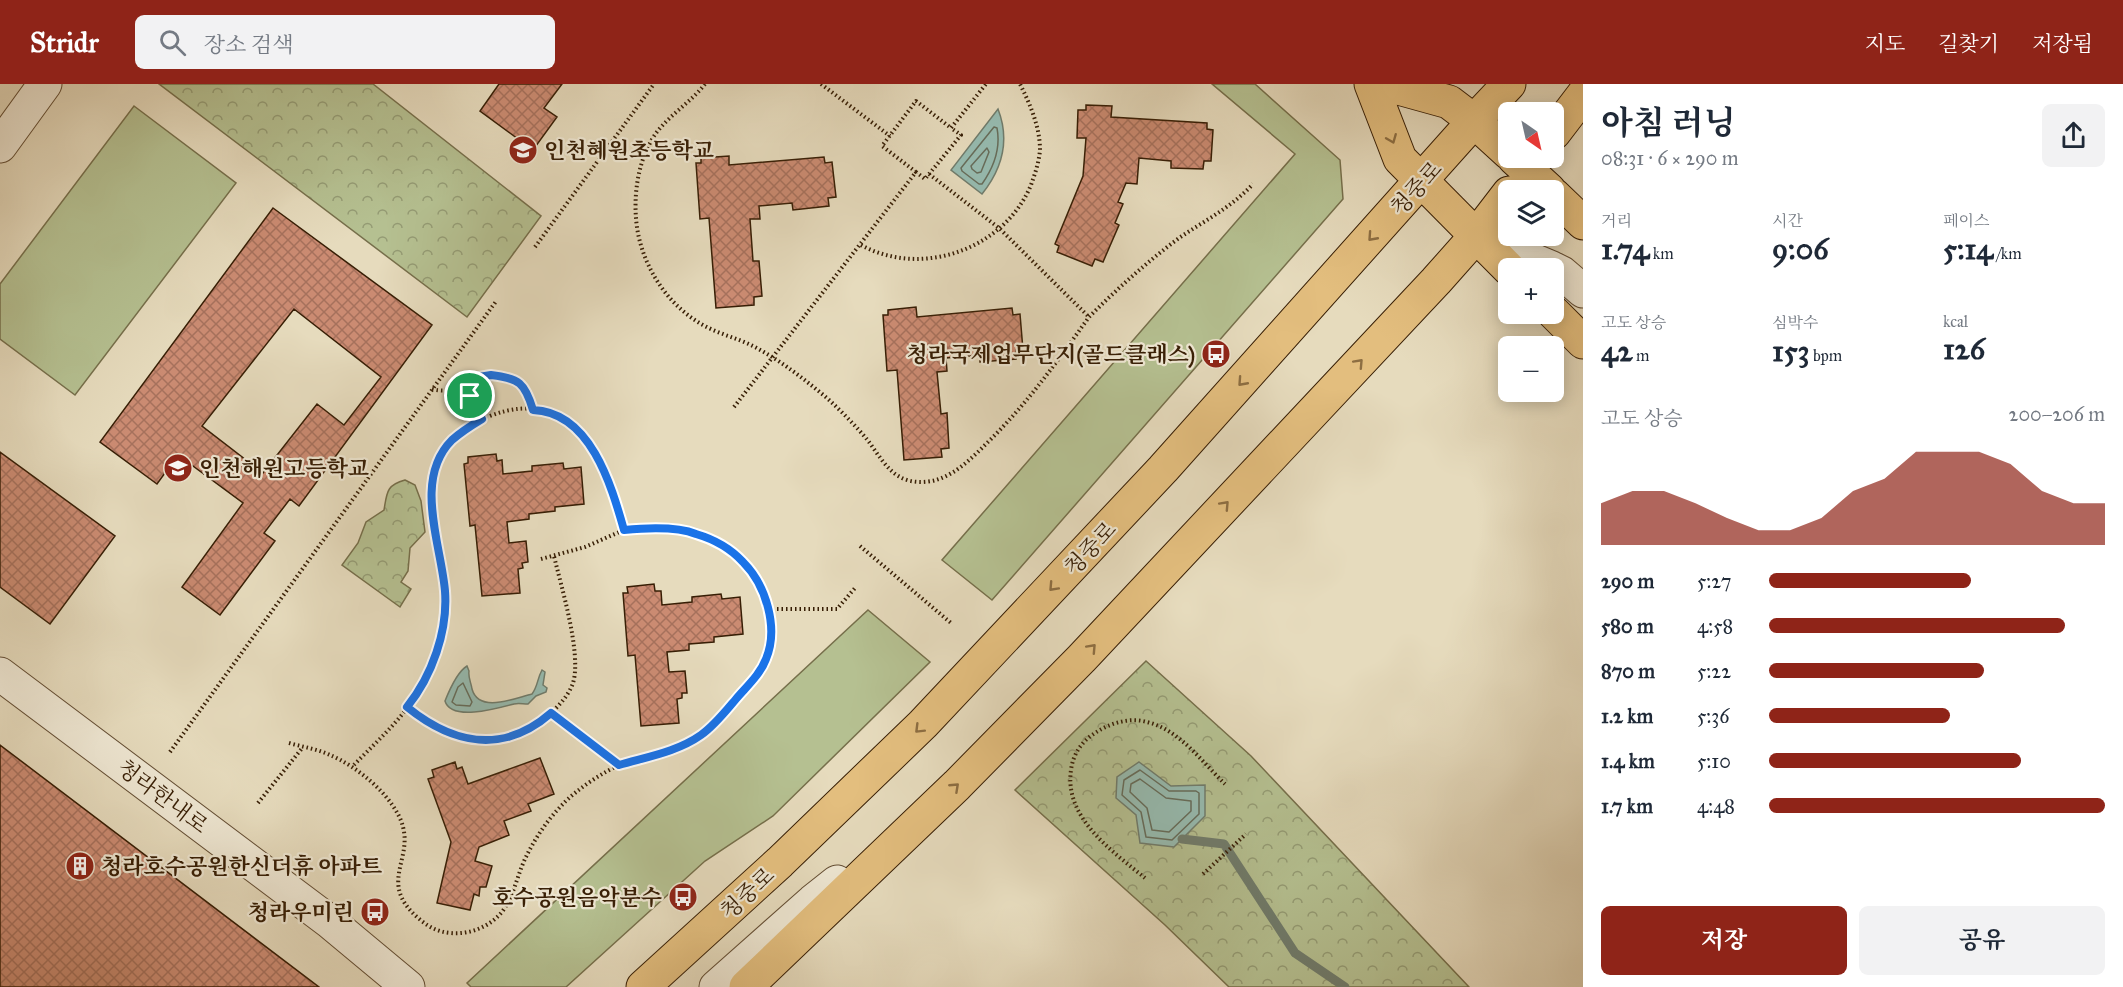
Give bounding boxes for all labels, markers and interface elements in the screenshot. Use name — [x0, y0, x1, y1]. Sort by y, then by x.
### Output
search box — [135, 15, 555, 69]
text: Stridr — [30, 25, 99, 60]
icon: search — [156, 26, 189, 59]
text: 장소 검색 — [204, 31, 293, 58]
text: 지도 — [1865, 31, 1905, 57]
text: 길찾기 — [1938, 31, 1999, 57]
text: 저장됨 — [2032, 31, 2093, 57]
north arrow — [1498, 102, 1564, 168]
map controls — [1498, 102, 1564, 402]
text: 아침 러닝 — [1601, 103, 1736, 143]
button: share — [2042, 104, 2105, 167]
one-way arrow — [1385, 132, 1397, 143]
school or university icon: 인천혜원초등학교 — [507, 134, 539, 166]
place label: 인천혜원초등학교 — [544, 137, 714, 164]
text: 08:31 · 6 × 290 m — [1601, 146, 1739, 170]
street label: 청중로 — [1385, 156, 1448, 221]
button: layers — [1498, 180, 1564, 246]
text: 거리 — [1601, 211, 1632, 230]
text: 시간 — [1772, 211, 1803, 230]
text: 페이스 — [1943, 211, 1989, 230]
one-way arrow — [1368, 230, 1379, 240]
text: 1.74 — [1601, 231, 1649, 267]
text: 9:06 — [1772, 231, 1829, 267]
text: 5:14 — [1943, 231, 1993, 267]
text: km — [1649, 244, 1674, 263]
text: /km — [1993, 244, 2022, 263]
button: + — [1498, 258, 1564, 324]
text: kcal — [1943, 312, 1968, 331]
text: 고도 상승 — [1601, 313, 1666, 332]
text: 심박수 — [1772, 313, 1818, 332]
text: 126 — [1943, 331, 1985, 367]
text: 42 — [1601, 333, 1633, 369]
text: 153 — [1772, 333, 1810, 369]
button: − — [1498, 336, 1564, 402]
bus stop icon: 청라국제업무단지(골드클래스) — [1200, 338, 1232, 370]
place label: 청라국제업무단지(골드클래스) — [906, 341, 1195, 368]
text: m — [1633, 346, 1649, 365]
text: bpm — [1810, 346, 1842, 365]
one-way arrow — [1352, 360, 1363, 370]
pin — [444, 370, 495, 421]
one-way arrow — [1238, 375, 1249, 386]
icon: arrive — [453, 379, 486, 412]
text: 200–206 m — [2009, 402, 2105, 426]
text: 고도 상승 — [1601, 406, 1683, 430]
school or university icon: 인천해원고등학교 — [162, 452, 194, 484]
place label: 인천해원고등학교 — [199, 455, 369, 482]
one-way arrow — [1218, 502, 1229, 512]
street label: 청중로 — [1059, 516, 1122, 581]
text: 290 m — [1601, 569, 1654, 593]
text: 5:27 — [1697, 569, 1731, 593]
one-way arrow — [1049, 581, 1060, 591]
text: 580 m — [1601, 614, 1654, 638]
text: 4:58 — [1697, 614, 1733, 638]
one-way arrow — [1084, 644, 1095, 655]
text: 870 m — [1601, 659, 1655, 683]
text: 5:22 — [1697, 659, 1731, 683]
text: 1.2 km — [1601, 704, 1653, 728]
text: 5:36 — [1697, 704, 1730, 728]
one-way arrow — [915, 721, 926, 732]
text: 1.4 km — [1601, 749, 1655, 773]
text: 5:10 — [1697, 749, 1731, 773]
street label: 청라한내로 — [112, 754, 213, 839]
one-way arrow — [948, 783, 959, 794]
text: 1.7 km — [1601, 794, 1653, 818]
text: 4:48 — [1697, 794, 1735, 818]
building icon: 청라호수공원한신더휴 아파트 — [64, 850, 96, 882]
place label: 청라호수공원한신더휴 아파트 — [101, 853, 383, 880]
street label: 청중로 — [715, 862, 780, 925]
bus stop icon: 호수공원음악분수 — [667, 881, 699, 913]
place label: 호수공원음악분수 — [492, 884, 662, 911]
bus stop icon: 청라우미린 — [359, 896, 391, 928]
place label: 청라우미린 — [248, 899, 354, 926]
button: 저장 — [1601, 906, 1847, 975]
button: 공유 — [1859, 906, 2105, 975]

